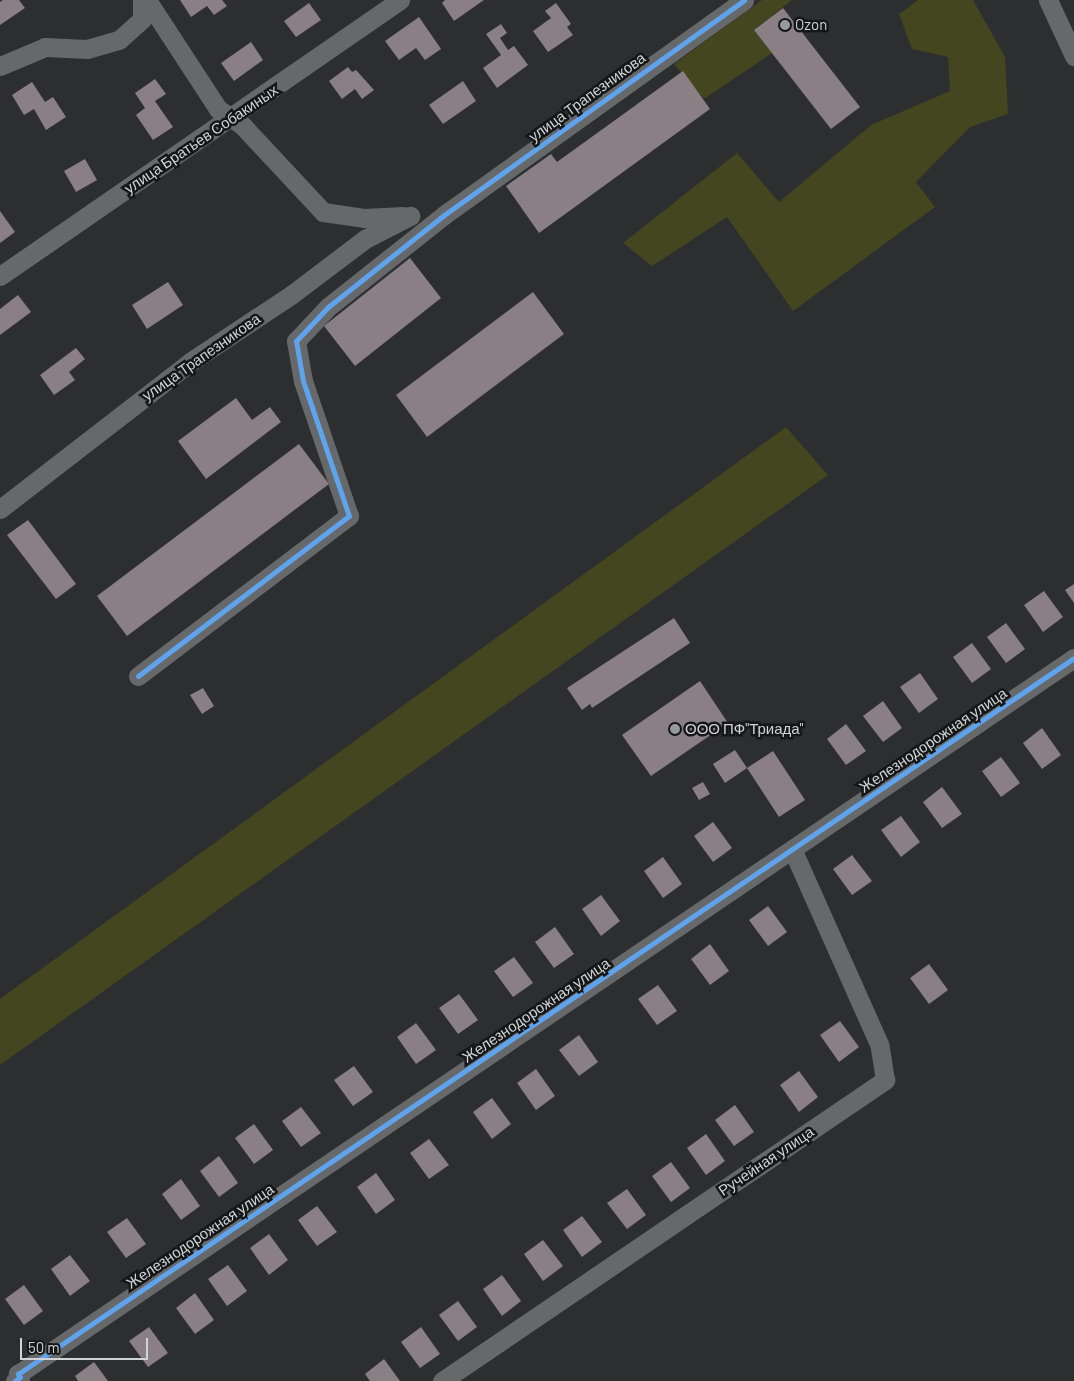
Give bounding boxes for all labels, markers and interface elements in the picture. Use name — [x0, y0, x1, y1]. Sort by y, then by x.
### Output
place label: Ozon — [795, 16, 827, 34]
marker: Ozon — [779, 19, 791, 31]
street label: улица Трапезникова — [525, 49, 649, 145]
street label: улица Братьев Собакиных — [121, 81, 281, 197]
street label: улица Трапезникова — [138, 309, 264, 405]
street label: Железнодорожная улица — [856, 684, 1010, 796]
place label: ООО ПФ"Триада" — [685, 720, 804, 738]
marker: ООО ПФ"Триада" — [669, 723, 681, 735]
street label: Железнодорожная улица — [459, 954, 613, 1066]
street label: Ручейная улица — [715, 1122, 817, 1200]
street label: Железнодорожная улица — [123, 1180, 277, 1292]
scale bar — [22, 1328, 150, 1360]
text: 50 m — [28, 1338, 60, 1356]

